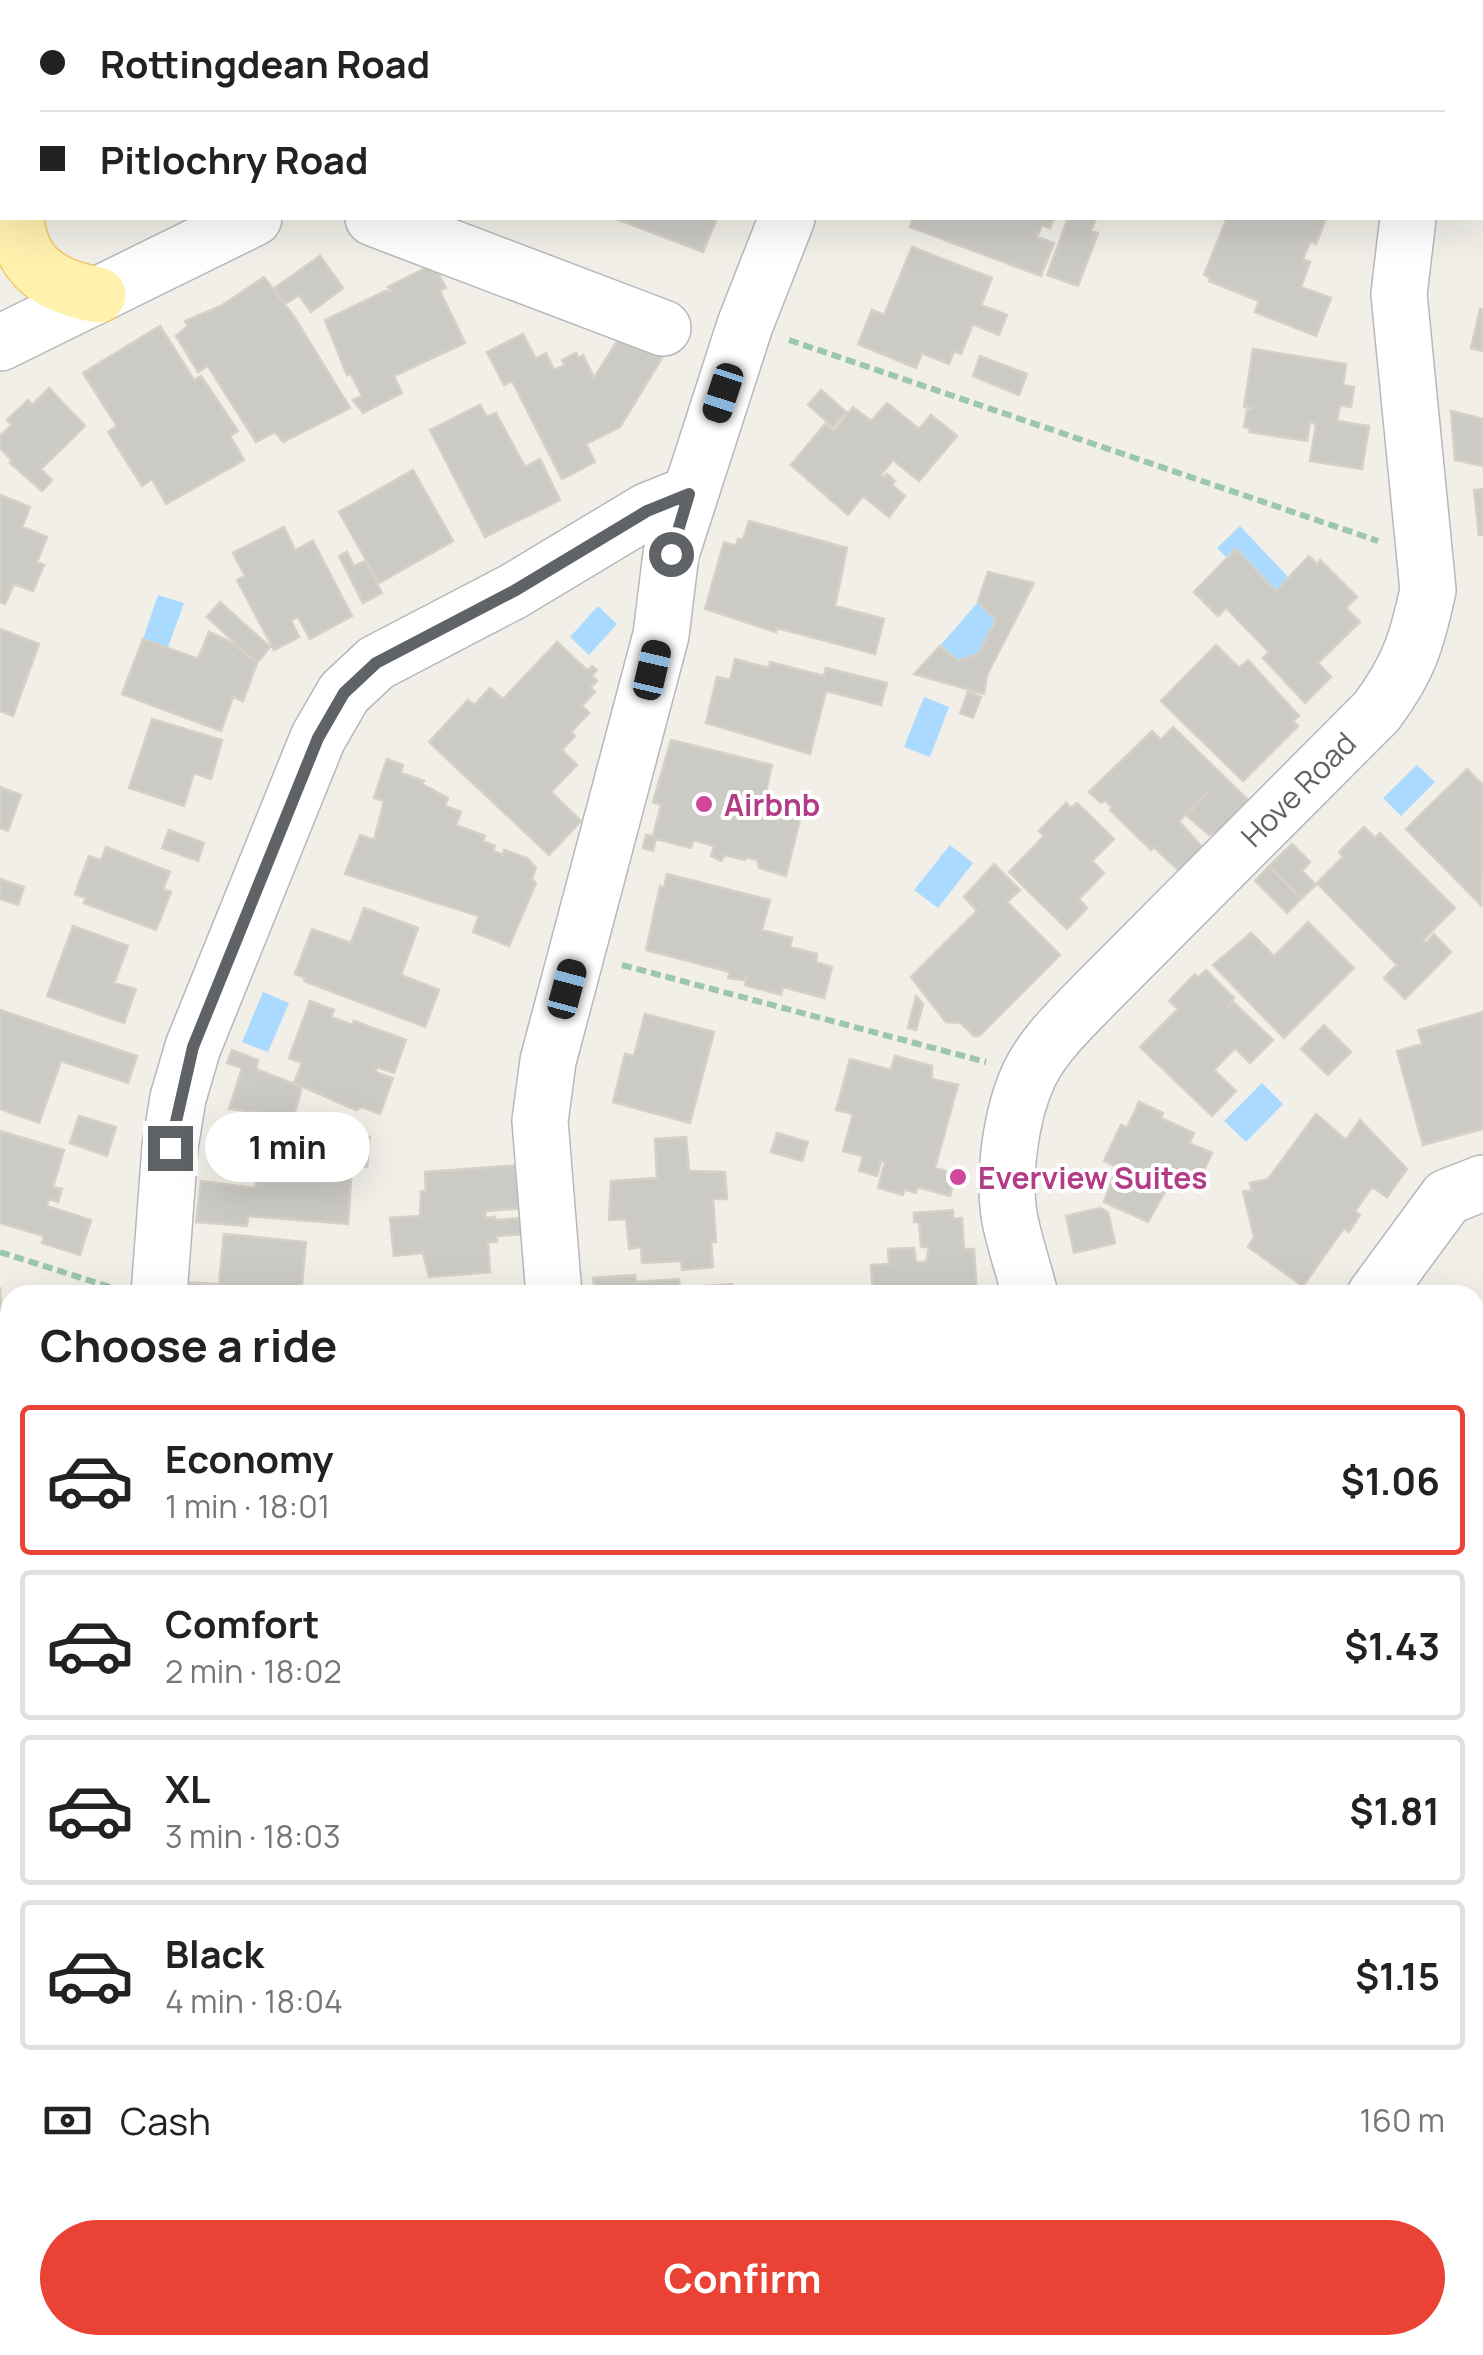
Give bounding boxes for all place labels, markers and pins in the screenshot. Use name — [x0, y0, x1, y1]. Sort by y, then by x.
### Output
place label: Airbnb — [724, 784, 820, 825]
marker: Airbnb — [693, 793, 715, 815]
place label: Everview Suites — [978, 1157, 1208, 1198]
marker: Everview Suites — [947, 1166, 969, 1188]

